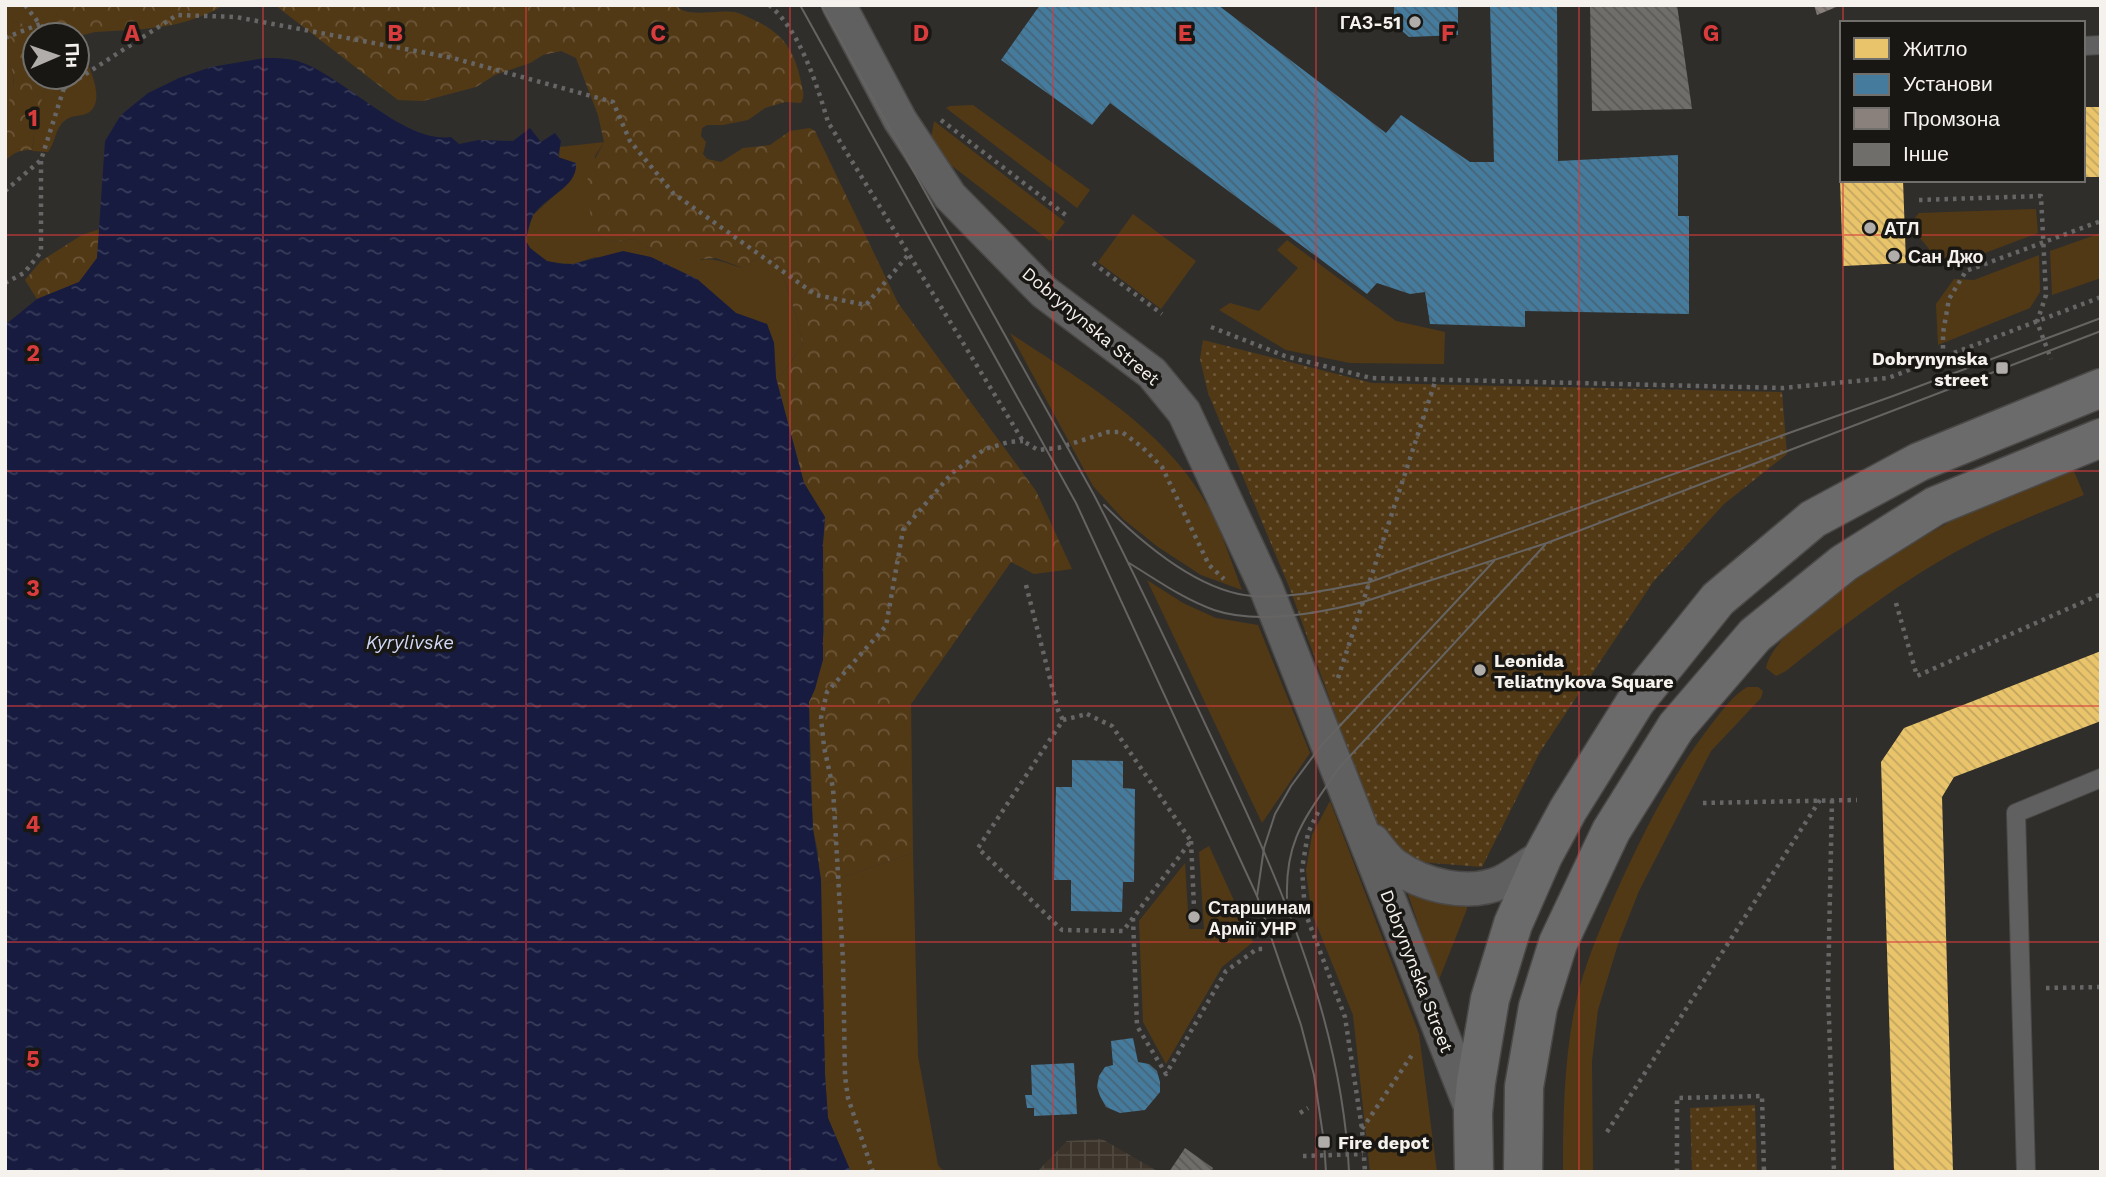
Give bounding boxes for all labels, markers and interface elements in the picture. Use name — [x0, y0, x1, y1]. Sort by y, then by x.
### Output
place label: ГАЗ-51 — [1340, 12, 1401, 33]
marker: ГАЗ-51 — [1407, 14, 1423, 30]
text: A — [124, 20, 140, 47]
text: B — [387, 20, 403, 47]
text: C — [650, 20, 666, 47]
text: D — [913, 20, 929, 47]
text: E — [1178, 20, 1192, 47]
text: F — [1441, 20, 1455, 47]
text: G — [1703, 20, 1719, 47]
north arrow — [21, 21, 91, 91]
legend — [1840, 21, 2085, 182]
text: Житло — [1903, 36, 1967, 61]
text: Пн — [61, 42, 84, 68]
text: Установи — [1903, 71, 1993, 96]
text: 1 — [28, 105, 38, 132]
text: Промзона — [1903, 106, 2000, 131]
text: Інше — [1903, 141, 1949, 166]
place label: АТЛ — [1884, 218, 1919, 239]
marker: АТЛ — [1862, 220, 1878, 236]
place label: Сан Джо — [1908, 246, 1983, 267]
marker: Сан Джо — [1886, 248, 1902, 264]
street label: Dobrynynska Street — [1018, 262, 1164, 390]
text: 2 — [26, 340, 40, 367]
place label: Dobrynynska street — [1872, 348, 1989, 390]
marker: Dobrynynska street — [1994, 360, 2010, 376]
text: 3 — [26, 575, 40, 602]
water label: Kyrylivske — [366, 631, 454, 654]
place label: Leonida Teliatnykova Square — [1494, 650, 1674, 692]
marker: Leonida Teliatnykova Square — [1472, 662, 1488, 678]
text: 4 — [26, 811, 41, 838]
street label: Dobrynynska Street — [1376, 887, 1458, 1056]
place label: Старшинам Армії УНР — [1208, 897, 1311, 939]
marker: Старшинам Армії УНР — [1186, 909, 1202, 925]
text: 5 — [26, 1046, 40, 1073]
place label: Fire depot — [1338, 1132, 1429, 1153]
marker: Fire depot — [1316, 1134, 1332, 1150]

